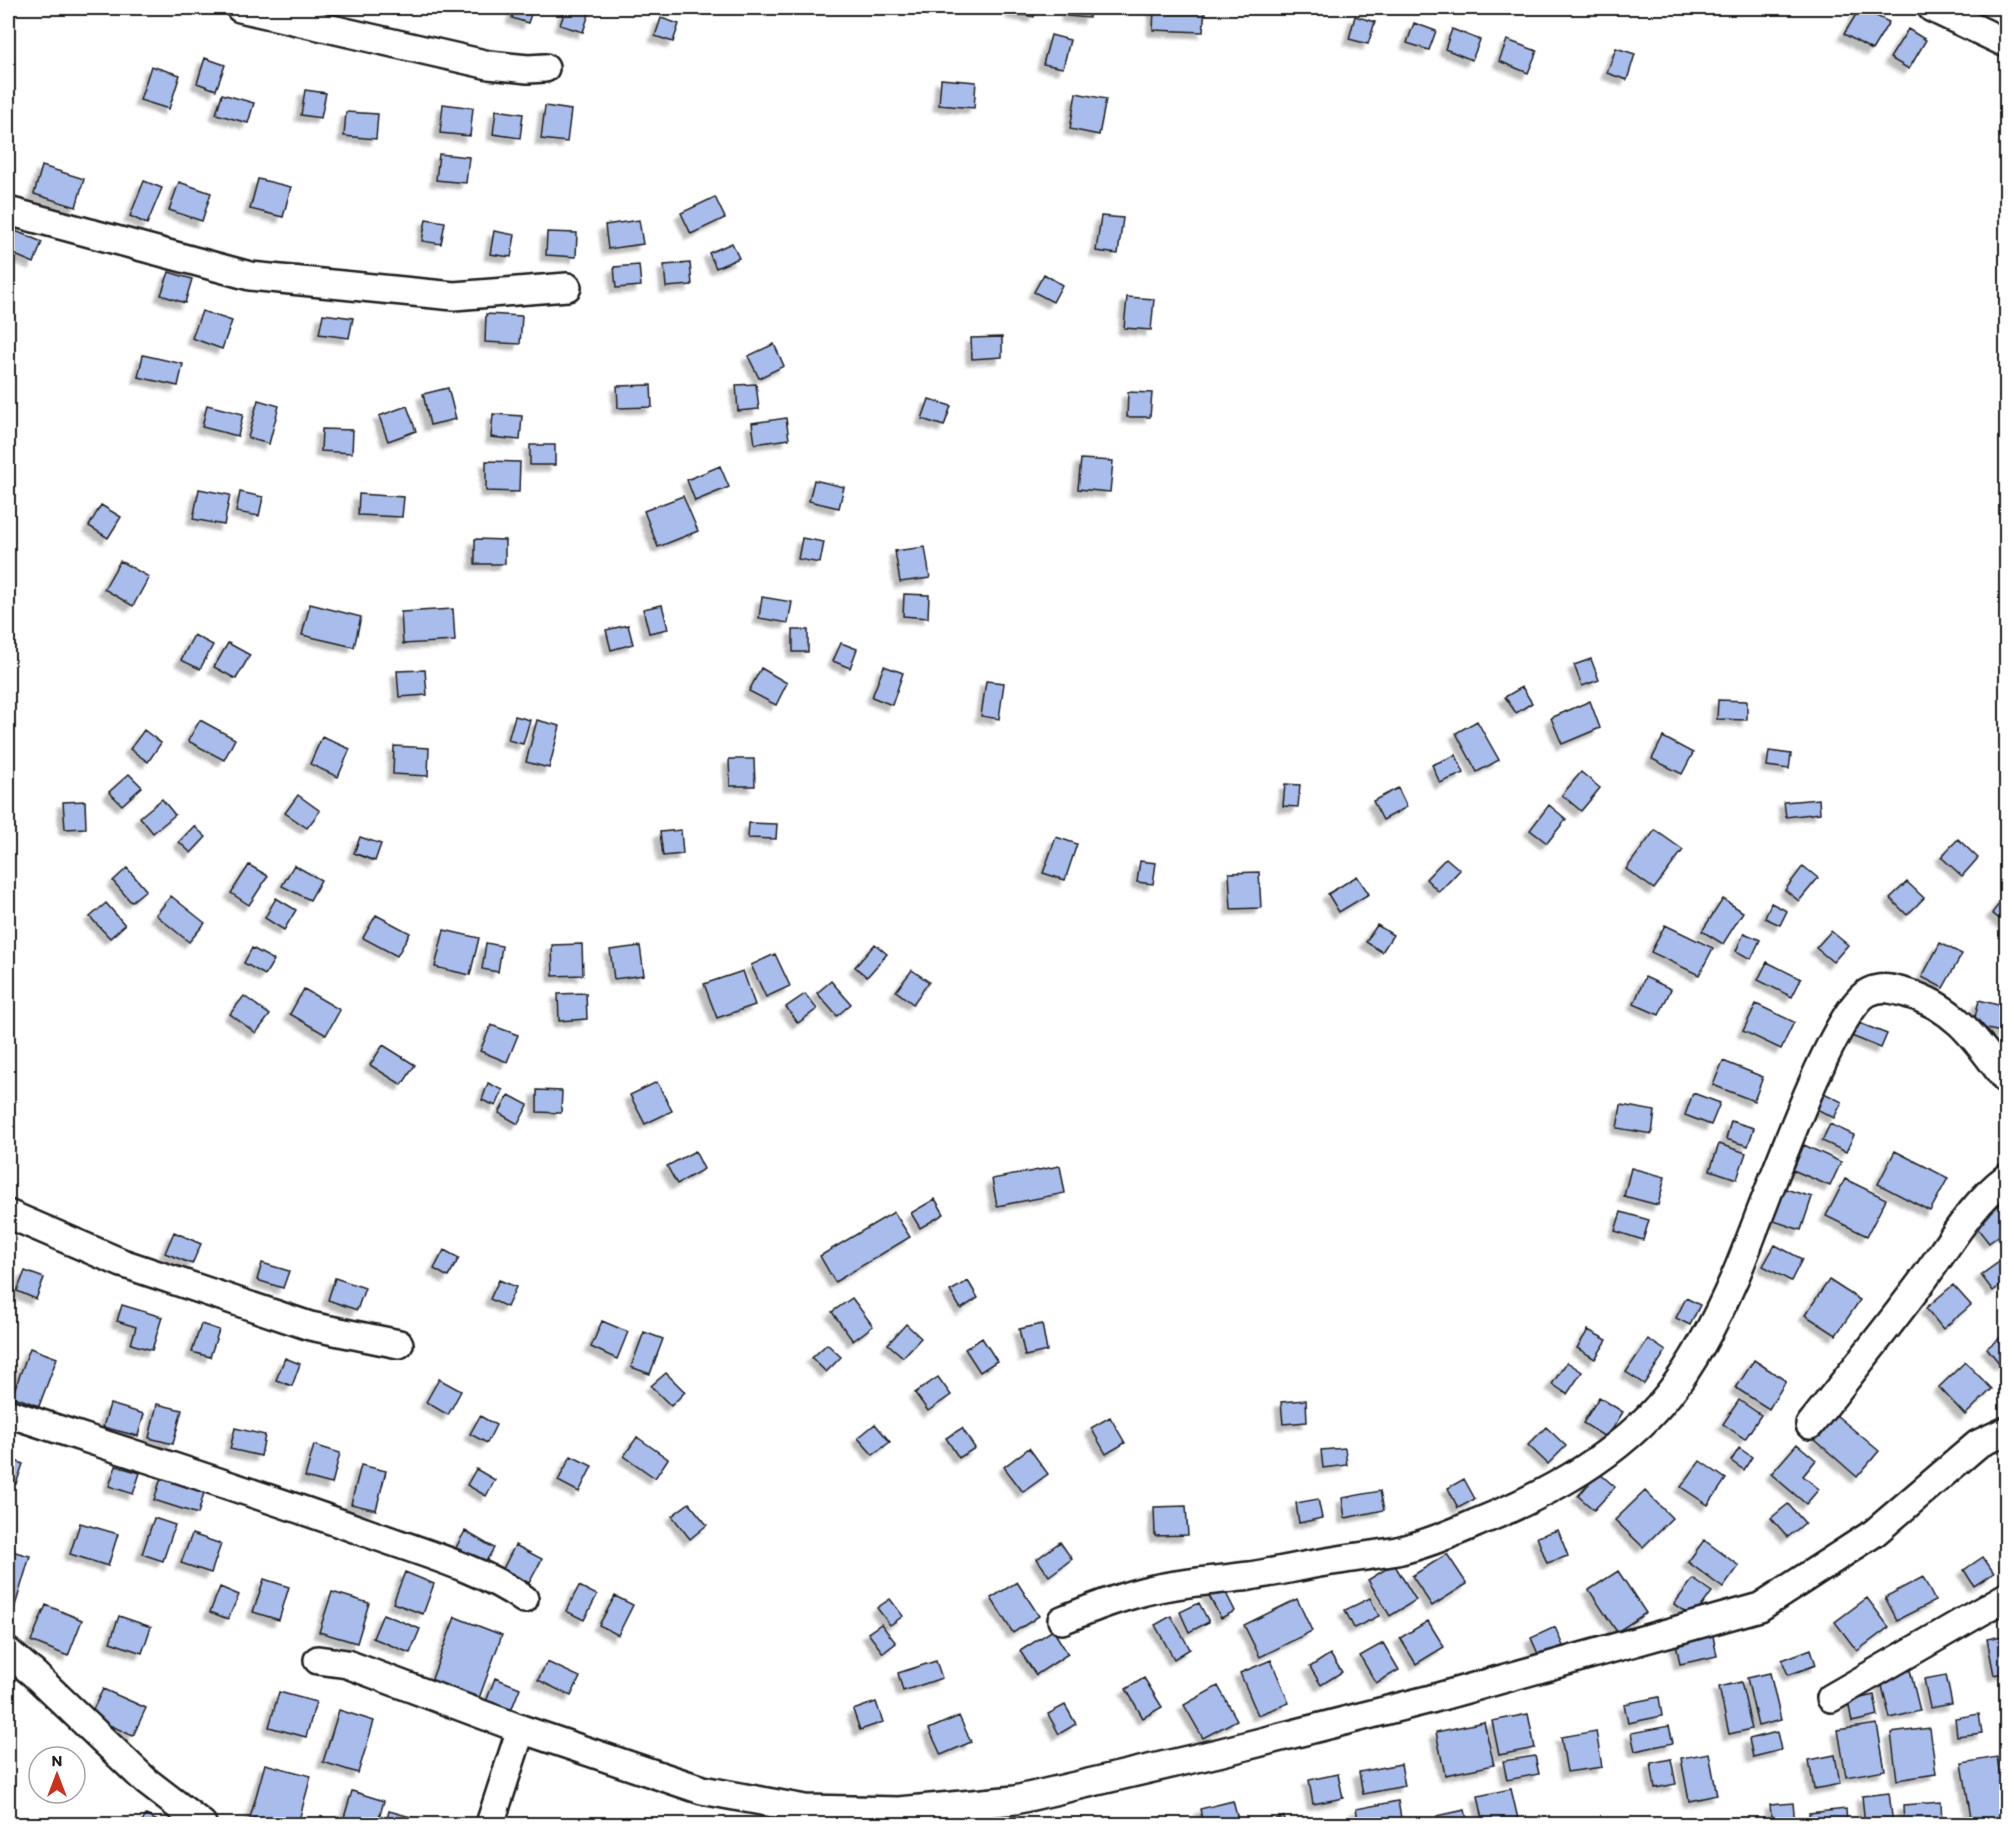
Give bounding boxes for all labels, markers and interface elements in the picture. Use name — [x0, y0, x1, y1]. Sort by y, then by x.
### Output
north arrow — [27, 1745, 87, 1805]
text: N — [52, 1751, 62, 1770]

